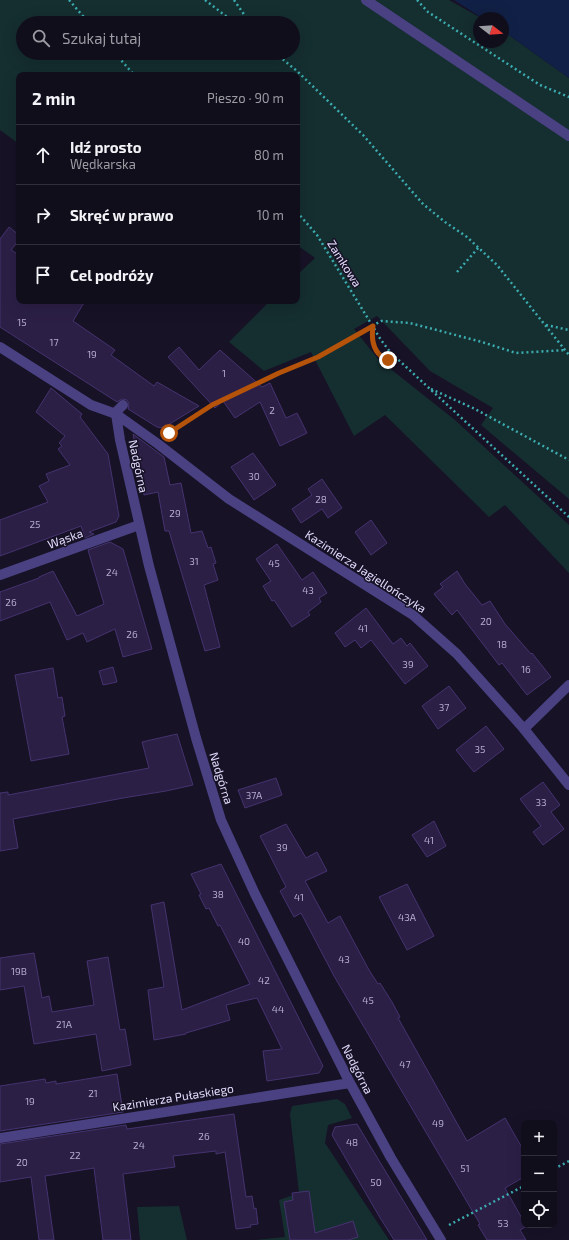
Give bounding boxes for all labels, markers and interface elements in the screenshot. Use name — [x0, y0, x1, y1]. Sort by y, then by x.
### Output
north arrow — [473, 12, 509, 48]
search box — [16, 16, 300, 60]
icon: search — [30, 27, 52, 49]
text: Szukaj tutaj — [62, 29, 141, 47]
text: 2 min — [32, 88, 75, 108]
text: Pieszo · 90 m — [207, 90, 284, 106]
text: Idź prosto — [70, 138, 142, 156]
icon: ahead — [32, 144, 54, 166]
text: 80 m — [254, 147, 284, 163]
text: Wędkarska — [70, 156, 136, 172]
icon: right — [32, 204, 54, 226]
text: Skręć w prawo — [70, 206, 174, 224]
text: 10 m — [257, 207, 284, 223]
street label: Zamkowa — [325, 237, 365, 289]
icon: arrive — [32, 264, 54, 286]
text: Cel podróży — [70, 266, 153, 284]
house number: 15 — [17, 316, 27, 328]
house number: 17 — [49, 336, 59, 348]
house number: 19 — [87, 348, 97, 360]
route end — [379, 351, 397, 369]
house number: 1 — [222, 367, 226, 379]
house number: 2 — [269, 404, 275, 416]
route start — [160, 424, 178, 442]
street label: Nadgórna — [127, 438, 151, 494]
house number: 30 — [248, 470, 260, 482]
house number: 28 — [315, 493, 327, 505]
house number: 29 — [169, 507, 181, 519]
house number: 25 — [30, 518, 40, 530]
street label: Wąska — [45, 525, 85, 551]
street label: Kazimierza Jagiellończyka — [303, 527, 429, 615]
house number: 31 — [189, 555, 199, 567]
house number: 45 — [268, 557, 280, 569]
house number: 24 — [106, 566, 118, 578]
house number: 43 — [302, 584, 314, 596]
house number: 26 — [5, 596, 17, 608]
house number: 20 — [480, 615, 492, 627]
house number: 41 — [358, 622, 368, 634]
house number: 26 — [126, 628, 138, 640]
house number: 18 — [497, 638, 507, 650]
house number: 39 — [402, 658, 414, 670]
house number: 16 — [521, 663, 531, 675]
house number: 37 — [439, 701, 449, 713]
house number: 35 — [475, 743, 485, 755]
street label: Nadgórna — [207, 750, 237, 806]
house number: 37A — [246, 789, 263, 801]
house number: 33 — [535, 796, 547, 808]
house number: 41 — [424, 834, 434, 846]
house number: 39 — [276, 841, 288, 853]
house number: 38 — [212, 888, 224, 900]
house number: 41 — [294, 891, 304, 903]
house number: 43A — [398, 911, 417, 923]
house number: 40 — [238, 935, 250, 947]
house number: 43 — [338, 953, 350, 965]
house number: 19B — [11, 965, 27, 977]
house number: 42 — [258, 974, 270, 986]
house number: 45 — [362, 994, 374, 1006]
house number: 44 — [272, 1003, 284, 1015]
house number: 21A — [56, 1018, 73, 1030]
street label: Nadgórna — [340, 1042, 376, 1096]
house number: 47 — [399, 1058, 411, 1070]
street label: Kazimierza Pułaskiego — [111, 1080, 235, 1113]
house number: 21 — [88, 1087, 98, 1099]
house number: 19 — [25, 1095, 35, 1107]
house number: 49 — [432, 1117, 444, 1129]
map controls — [521, 1120, 557, 1228]
button: + — [521, 1120, 557, 1156]
house number: 26 — [198, 1130, 210, 1142]
house number: 48 — [346, 1136, 358, 1148]
house number: 24 — [133, 1139, 145, 1151]
house number: 22 — [69, 1149, 81, 1161]
house number: 20 — [16, 1156, 28, 1168]
button: − — [521, 1156, 557, 1192]
house number: 51 — [460, 1162, 470, 1174]
house number: 50 — [370, 1176, 382, 1188]
button: locate — [521, 1192, 557, 1228]
house number: 53 — [498, 1217, 508, 1229]

